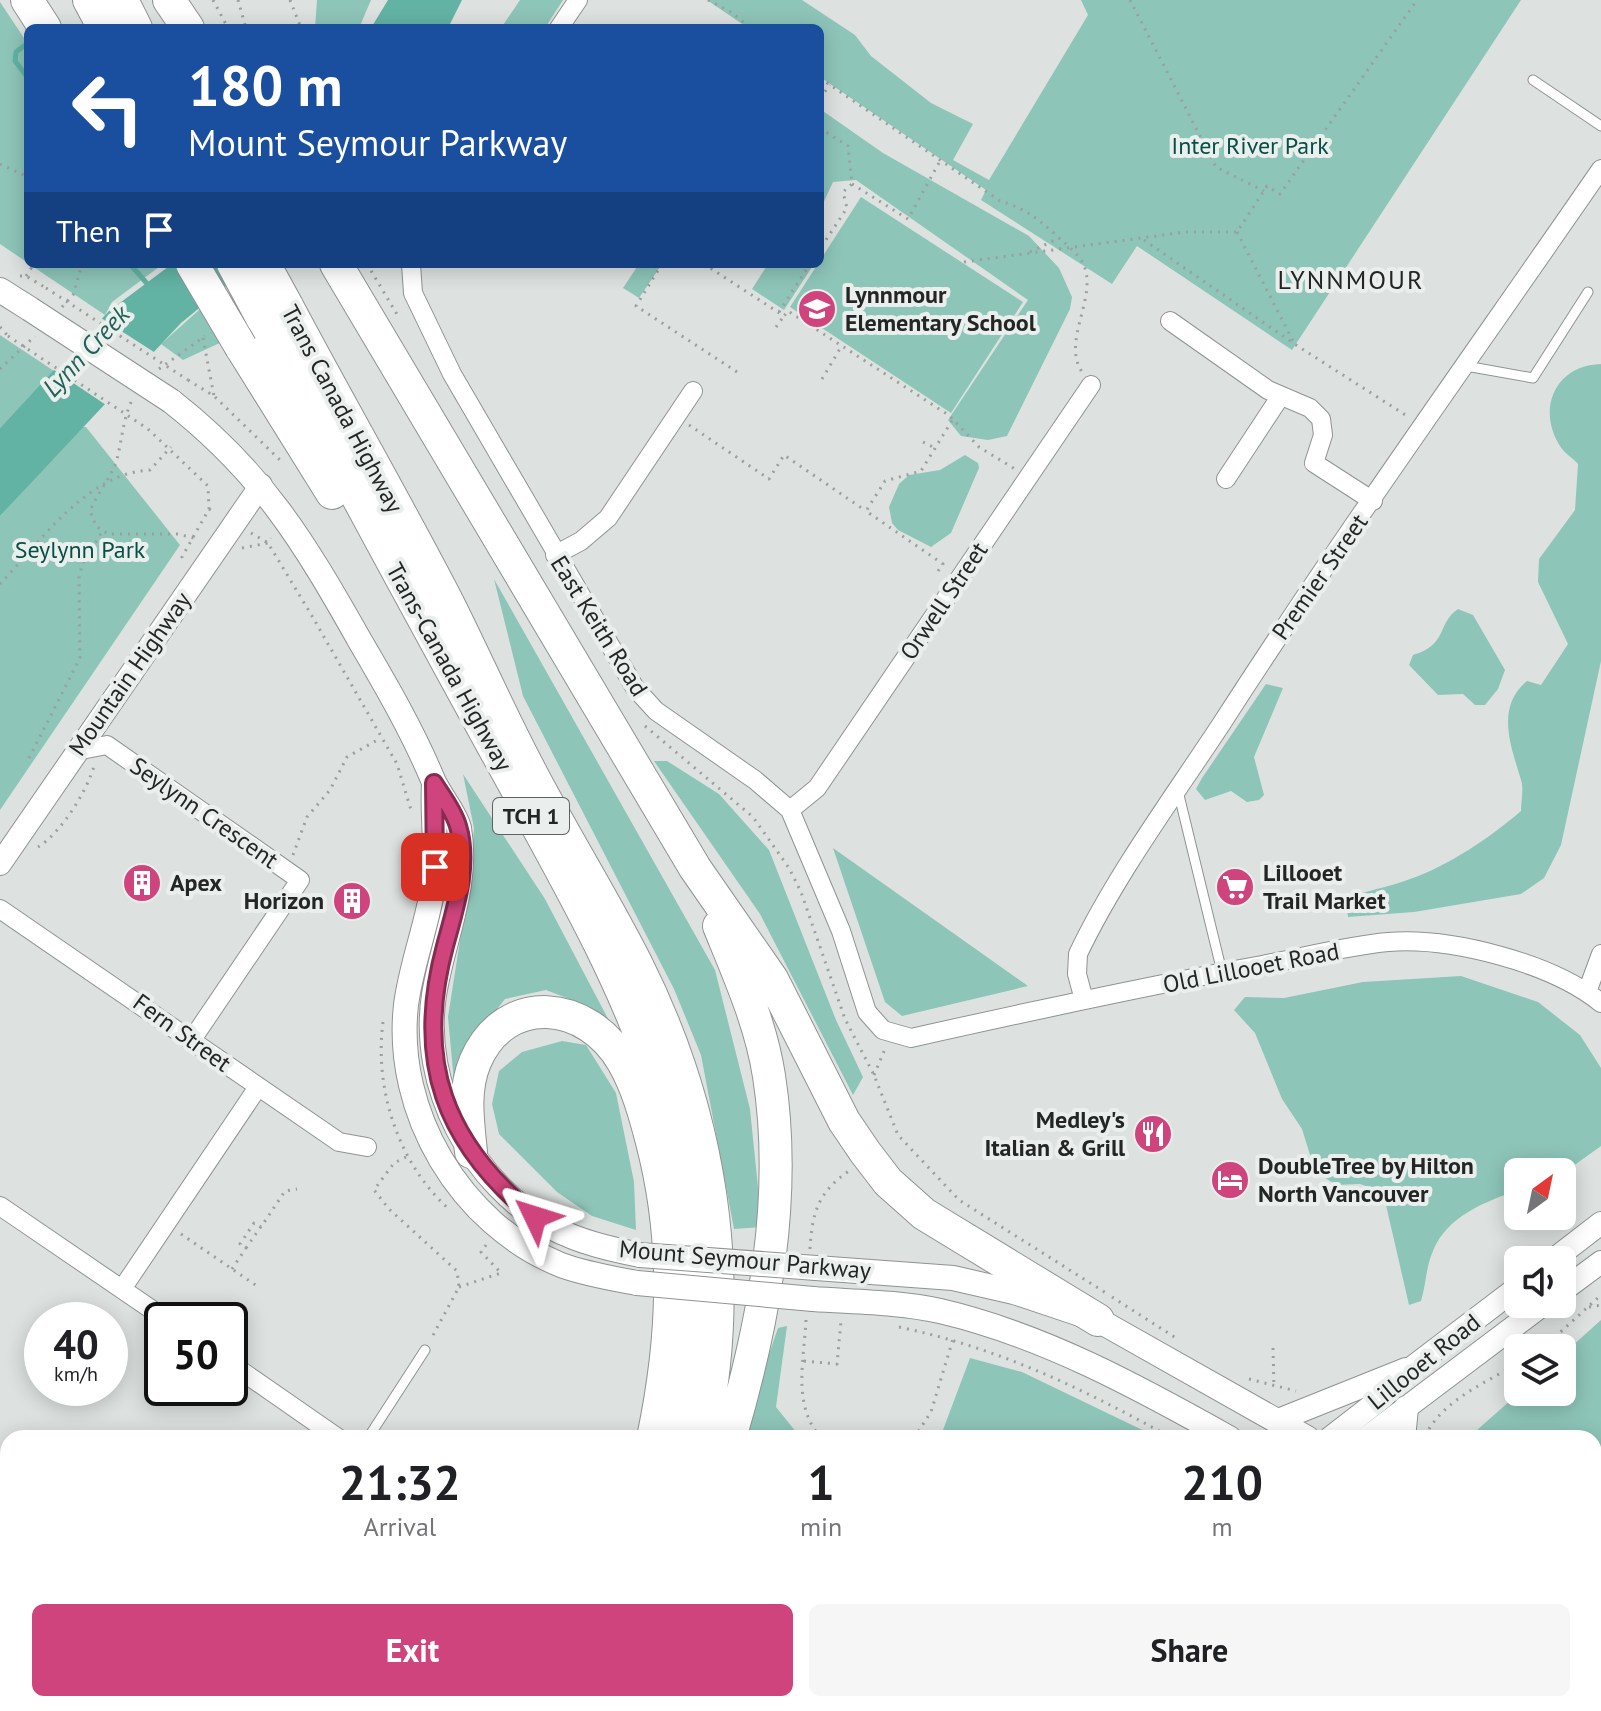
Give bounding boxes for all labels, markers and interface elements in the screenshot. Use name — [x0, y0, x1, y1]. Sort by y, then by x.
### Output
text: 180 m — [188, 49, 343, 121]
icon: left — [56, 56, 160, 160]
text: Mount Seymour Parkway — [188, 119, 567, 166]
park label: Inter River Park — [1171, 130, 1329, 161]
icon: arrive — [137, 208, 181, 252]
text: Then — [56, 211, 121, 250]
district label: LYNNMOUR — [1278, 263, 1425, 296]
place label: Lynnmour Elementary School — [845, 279, 1037, 338]
school or university icon: Lynnmour Elementary School — [796, 288, 838, 330]
water label: Lynn Creek — [35, 297, 137, 403]
street label: Trans Canada Highway — [274, 299, 410, 518]
street label: Premier Street — [1265, 508, 1374, 646]
park label: Seylynn Park — [15, 534, 146, 565]
street label: Orwell Street — [893, 536, 994, 666]
street label: East Keith Road — [544, 550, 655, 702]
street label: Trans-Canada Highway — [379, 557, 520, 776]
street label: Mountain Highway — [61, 586, 198, 762]
street label: Seylynn Crescent — [124, 750, 284, 875]
road number: TCH 1 — [493, 798, 569, 834]
pin — [401, 833, 469, 901]
icon: arrive — [413, 845, 457, 889]
place label: Lillooet Trail Market — [1263, 857, 1386, 916]
building icon: Apex — [121, 862, 163, 904]
supermarket icon: Lillooet Trail Market — [1214, 866, 1256, 908]
place label: Apex — [170, 867, 222, 898]
building icon: Horizon — [331, 880, 373, 922]
place label: Horizon — [244, 885, 324, 916]
street label: Old Lillooet Road — [1160, 935, 1342, 1000]
street label: Fern Street — [127, 987, 237, 1079]
place label: Medley's Italian & Grill — [984, 1104, 1126, 1163]
restaurant icon: Medley's Italian & Grill — [1132, 1113, 1174, 1155]
place label: DoubleTree by Hilton North Vancouver — [1258, 1150, 1474, 1209]
north arrow — [1504, 1158, 1576, 1230]
map controls — [1504, 1158, 1576, 1406]
hotel icon: DoubleTree by Hilton North Vancouver — [1209, 1159, 1251, 1201]
position arrow — [493, 1175, 577, 1259]
street label: Mount Seymour Parkway — [618, 1233, 872, 1286]
button: sound — [1504, 1246, 1576, 1318]
speed limit sign: 50 — [144, 1302, 248, 1406]
street label: Lillooet Road — [1361, 1307, 1486, 1416]
text: 40 — [53, 1318, 99, 1370]
button: layers — [1504, 1334, 1576, 1406]
text: km/h — [54, 1361, 98, 1387]
text: 21:32 — [339, 1451, 461, 1513]
text: 1 — [807, 1451, 835, 1513]
text: 210 — [1181, 1451, 1263, 1513]
text: Arrival — [364, 1510, 436, 1543]
text: min — [800, 1510, 842, 1543]
text: m — [1212, 1510, 1233, 1543]
button: Exit — [32, 1604, 793, 1696]
button: Share — [809, 1604, 1570, 1696]

